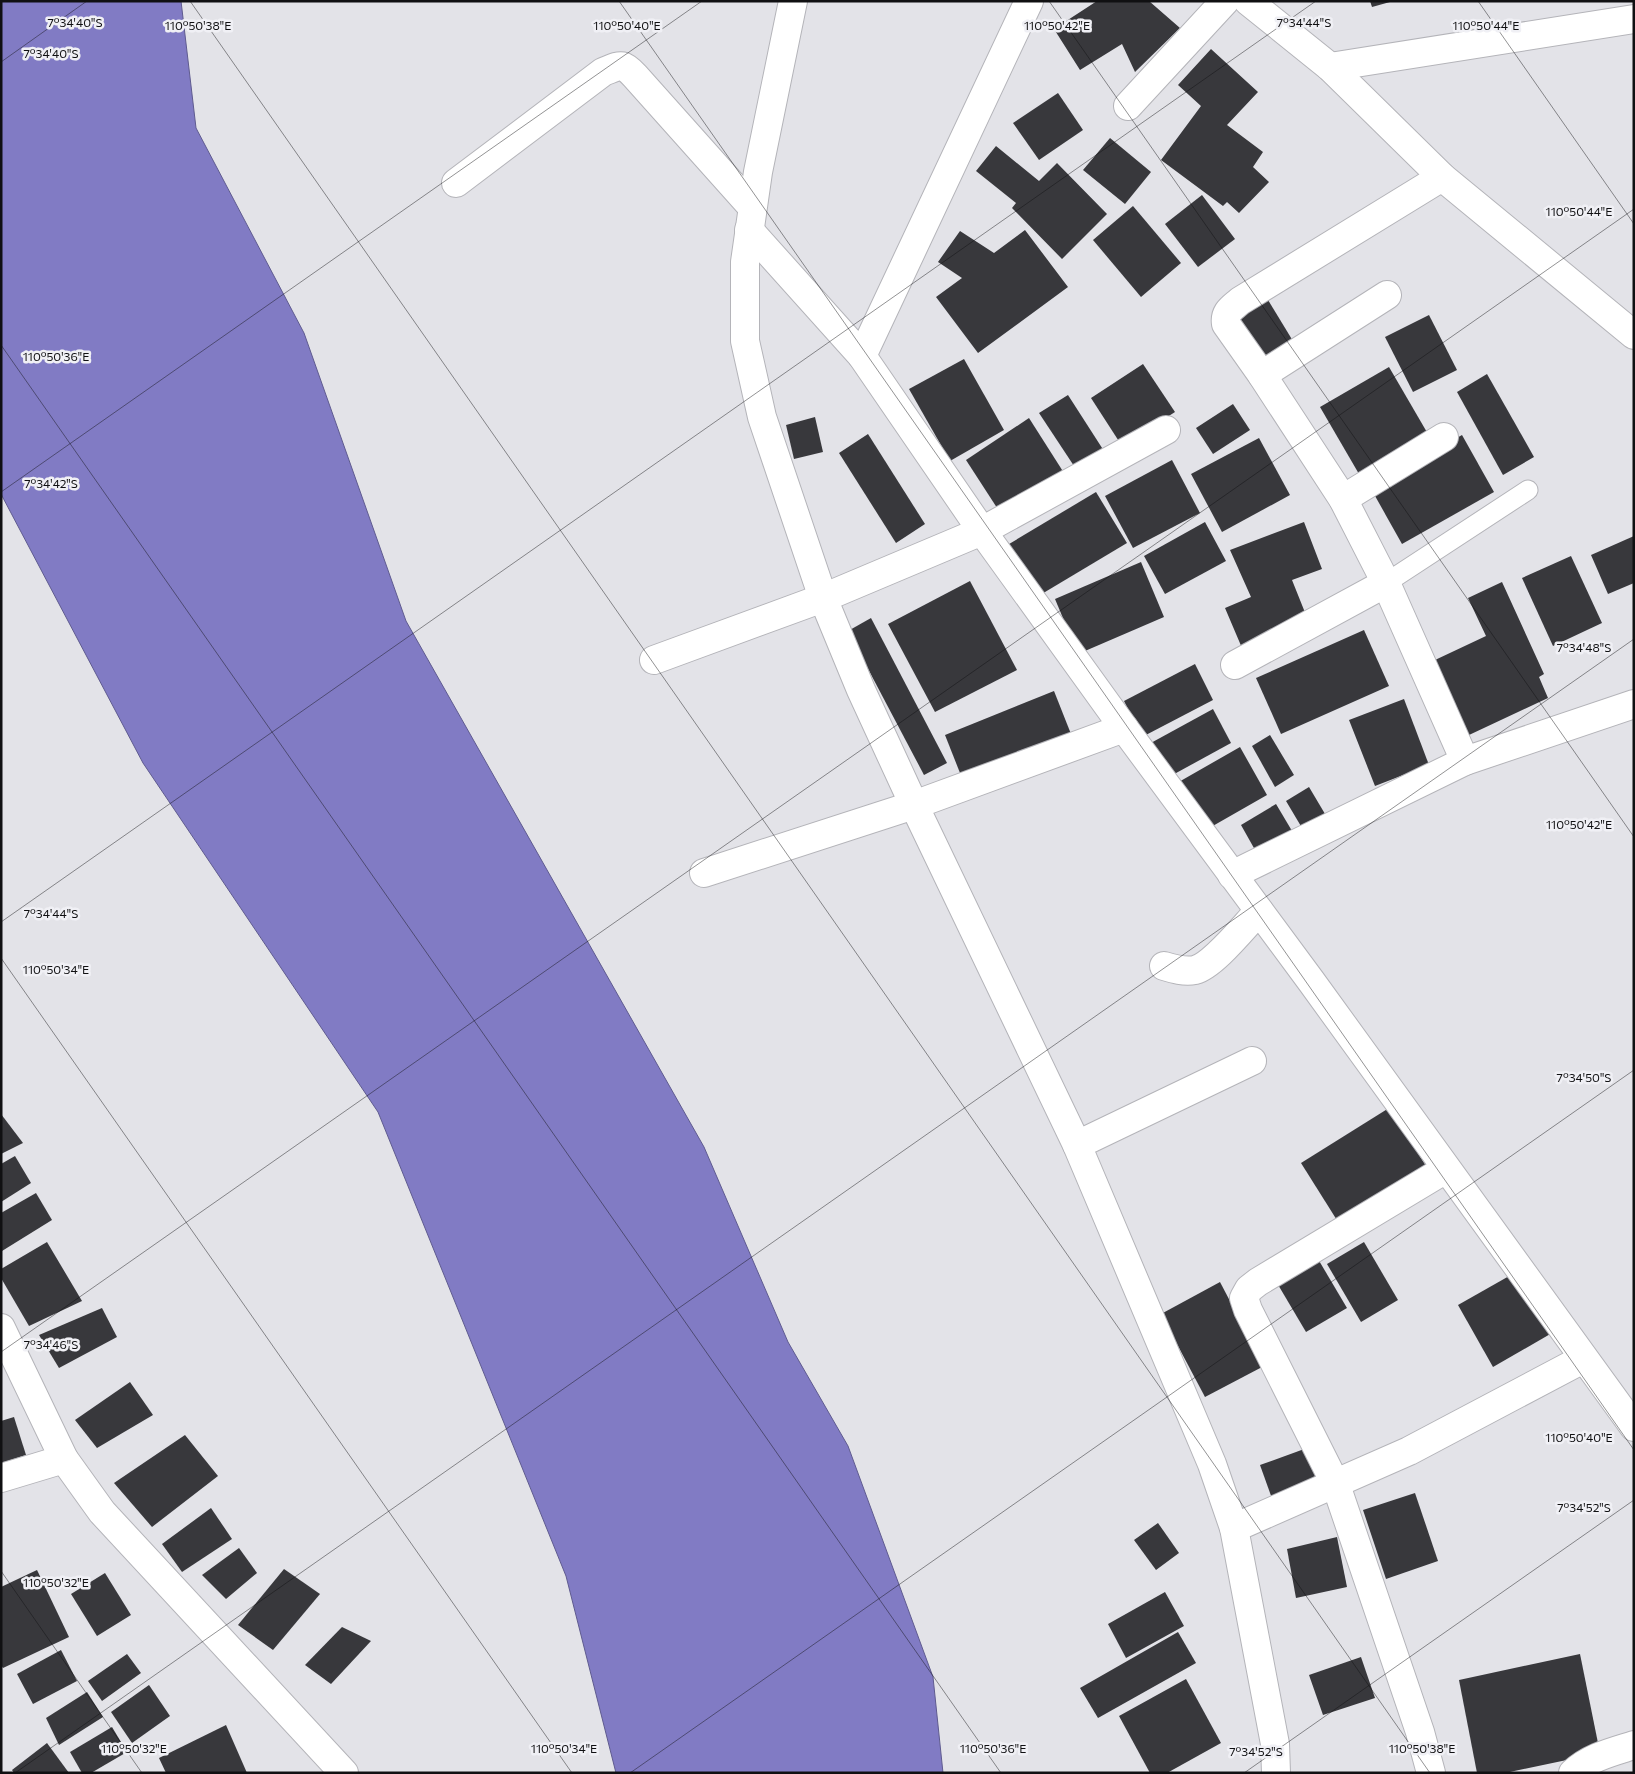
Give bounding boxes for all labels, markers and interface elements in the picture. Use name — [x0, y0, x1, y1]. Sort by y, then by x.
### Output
text: 7°34'40"S — [47, 15, 103, 29]
text: 7°34'44"S — [1277, 15, 1331, 29]
text: 110°50'38"E — [165, 18, 231, 32]
text: 110°50'40"E — [593, 18, 661, 32]
text: 110°50'42"E — [1024, 18, 1090, 32]
text: 110°50'44"E — [1453, 18, 1519, 32]
text: 7°34'40"S — [23, 46, 79, 60]
text: 110°50'44"E — [1546, 204, 1612, 218]
text: 110°50'36"E — [23, 349, 89, 363]
text: 7°34'42"S — [24, 476, 78, 490]
text: 7°34'48"S — [1557, 640, 1611, 654]
text: 110°50'42"E — [1546, 817, 1612, 831]
text: 7°34'44"S — [24, 906, 78, 920]
text: 110°50'34"E — [23, 962, 89, 976]
text: 7°34'50"S — [1557, 1070, 1611, 1084]
text: 7°34'46"S — [24, 1337, 78, 1351]
text: 110°50'40"E — [1545, 1430, 1613, 1444]
text: 7°34'52"S — [1557, 1500, 1611, 1514]
text: 110°50'32"E — [23, 1575, 89, 1589]
text: 110°50'32"E — [101, 1741, 167, 1755]
text: 110°50'34"E — [531, 1741, 597, 1755]
text: 110°50'36"E — [960, 1741, 1026, 1755]
text: 110°50'38"E — [1389, 1741, 1455, 1755]
text: 7°34'52"S — [1229, 1744, 1283, 1758]

